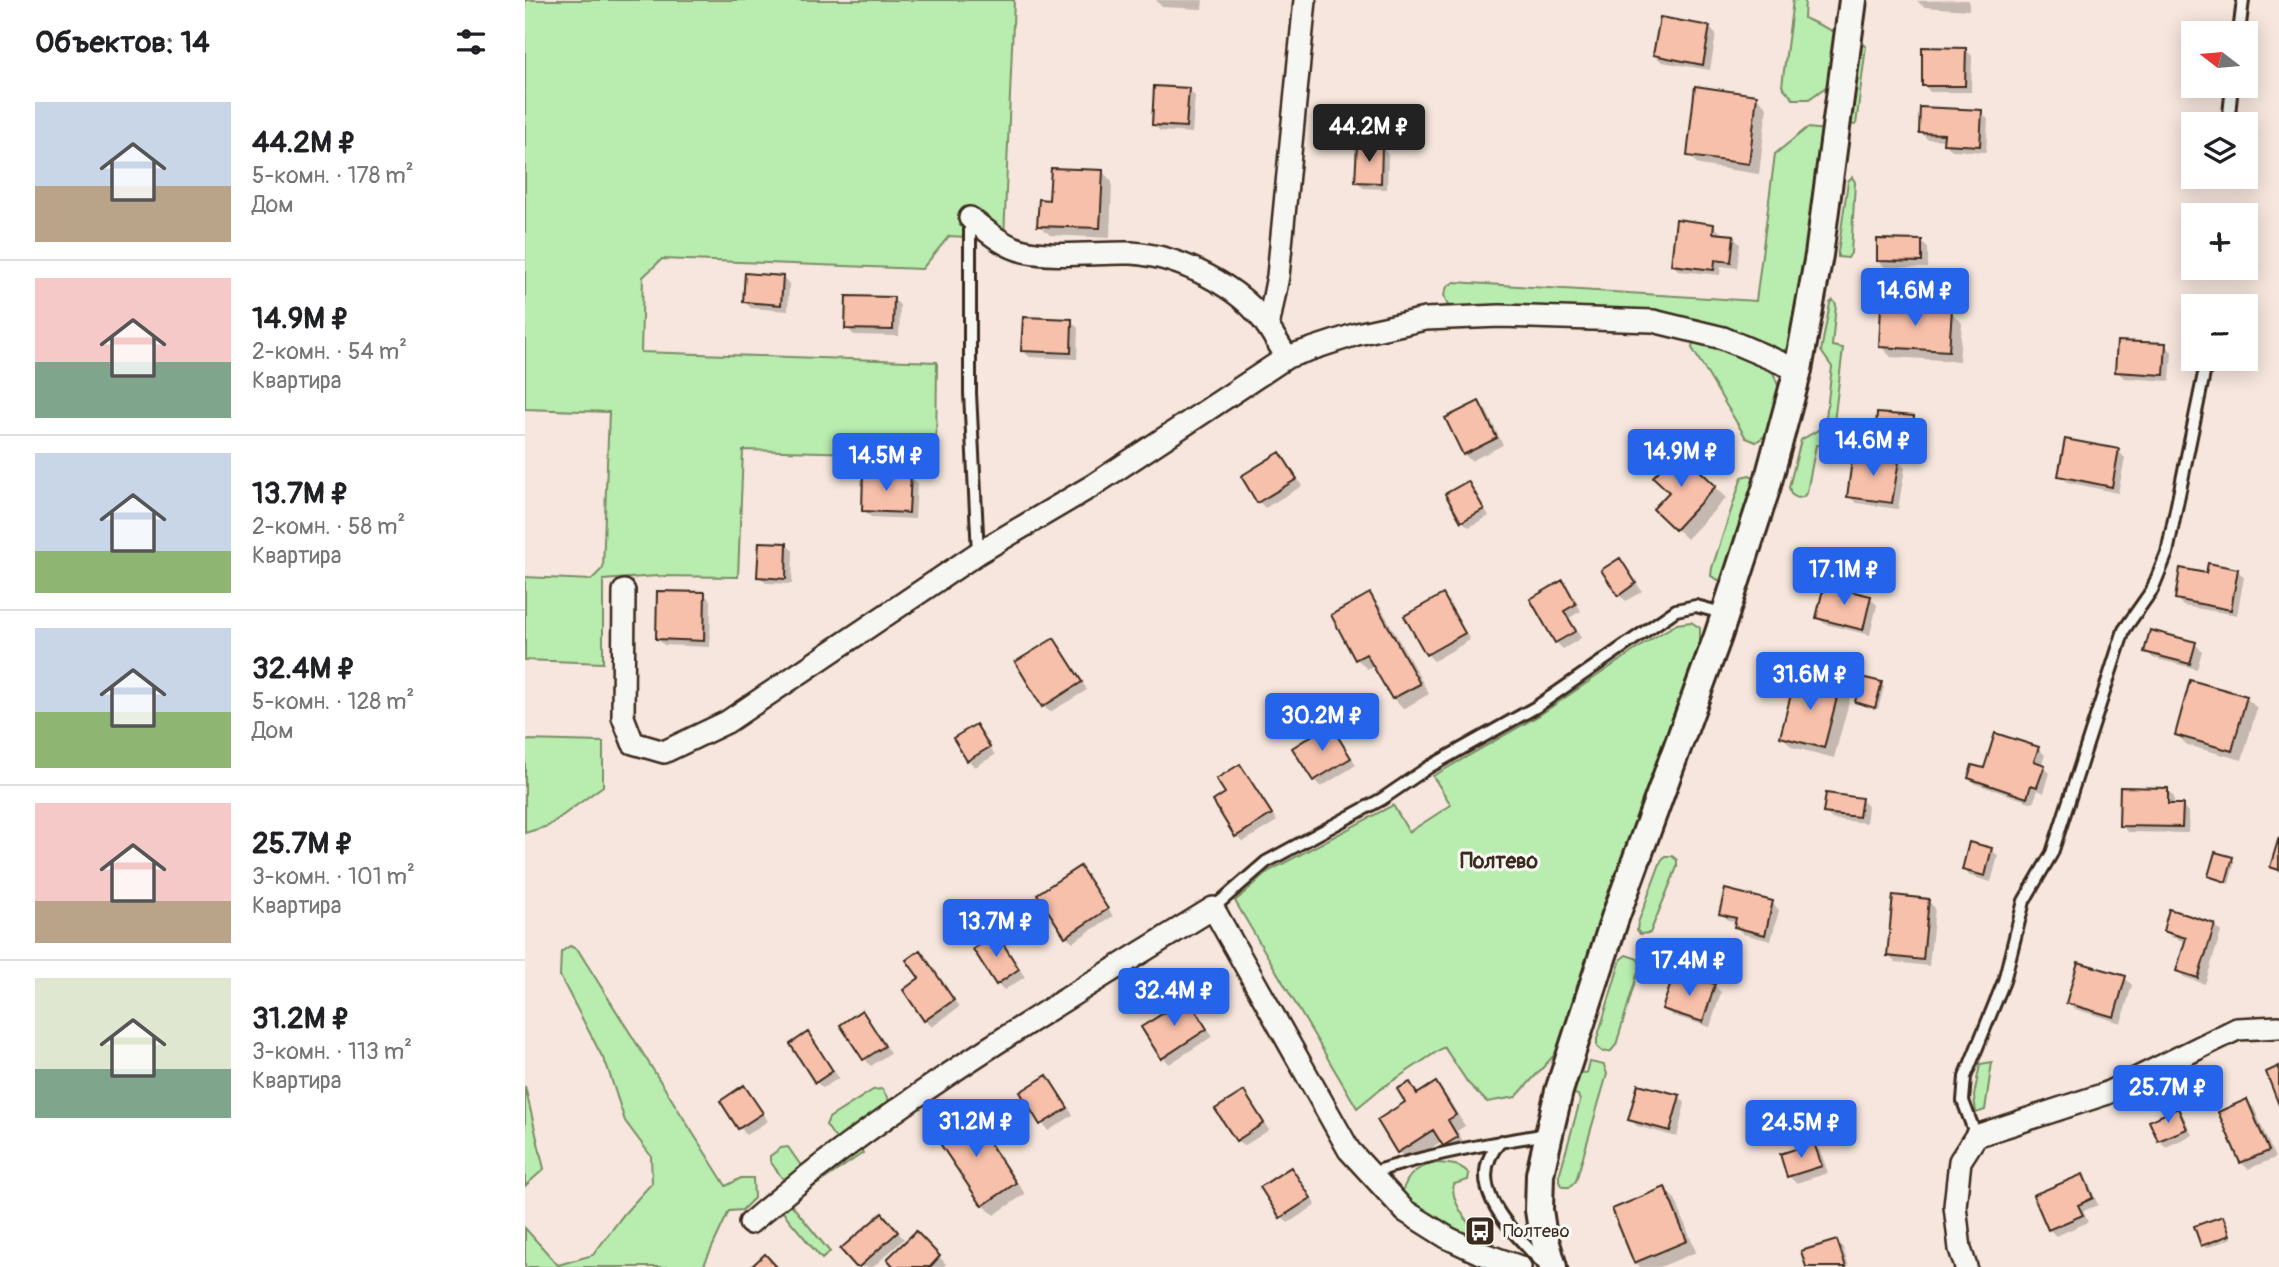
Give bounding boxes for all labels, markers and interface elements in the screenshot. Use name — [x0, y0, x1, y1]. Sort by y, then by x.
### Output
north arrow — [2181, 21, 2257, 98]
map controls — [2181, 21, 2258, 371]
icon: filters — [452, 23, 490, 61]
text: Объектов: 14 — [35, 24, 210, 61]
pin: 44.2M ₽ — [1304, 104, 1434, 164]
text: 44.2M ₽ — [1329, 112, 1409, 141]
button: layers — [2181, 112, 2258, 189]
text: 44.2M ₽ — [252, 124, 356, 161]
icon: home — [91, 130, 175, 214]
text: 5-комн. · 178 m² — [252, 161, 414, 190]
text: Дом — [252, 190, 293, 219]
button: + — [2181, 203, 2258, 280]
pin: 14.6M ₽ — [1850, 268, 1980, 328]
text: 14.6M ₽ — [1877, 276, 1953, 305]
button: − — [2181, 294, 2258, 371]
text: 14.9M ₽ — [252, 300, 349, 337]
icon: home — [91, 306, 175, 390]
text: 2-комн. · 54 m² — [252, 337, 407, 366]
text: Квартира — [252, 366, 341, 395]
pin: 14.6M ₽ — [1808, 419, 1938, 478]
text: 14.6M ₽ — [1835, 426, 1911, 455]
pin: 14.9M ₽ — [1616, 430, 1746, 489]
pin: 14.5M ₽ — [821, 434, 951, 493]
text: 14.9M ₽ — [1644, 437, 1718, 466]
text: 14.5M ₽ — [848, 441, 924, 470]
text: 13.7M ₽ — [252, 475, 349, 512]
icon: home — [91, 481, 175, 565]
text: 2-комн. · 58 m² — [252, 512, 405, 541]
text: Квартира — [252, 541, 341, 570]
pin: 17.1M ₽ — [1779, 548, 1909, 607]
text: 17.1M ₽ — [1809, 555, 1879, 584]
text: 32.4M ₽ — [252, 650, 356, 687]
pin: 31.6M ₽ — [1745, 652, 1875, 712]
icon: home — [91, 656, 175, 740]
text: 31.6M ₽ — [1772, 660, 1848, 689]
text: 5-комн. · 128 m² — [252, 687, 414, 716]
pin: 30.2M ₽ — [1257, 694, 1387, 753]
text: 30.2M ₽ — [1281, 701, 1363, 730]
text: Дом — [252, 716, 293, 745]
text: 25.7M ₽ — [252, 825, 354, 862]
icon: home — [91, 831, 175, 915]
district label: Полтево — [1460, 848, 1538, 875]
text: 3-комн. · 101 m² — [252, 862, 415, 891]
text: Квартира — [252, 891, 341, 920]
pin: 13.7M ₽ — [931, 900, 1061, 959]
text: 13.7M ₽ — [959, 907, 1033, 936]
pin: 17.4M ₽ — [1624, 939, 1754, 998]
text: 17.4M ₽ — [1652, 946, 1726, 975]
pin: 32.4M ₽ — [1109, 968, 1239, 1028]
text: 32.4M ₽ — [1134, 976, 1214, 1005]
text: 31.2M ₽ — [252, 1000, 350, 1037]
icon: home — [91, 1006, 175, 1090]
text: 3-комн. · 113 m² — [252, 1037, 412, 1066]
text: Квартира — [252, 1066, 341, 1095]
pin: 25.7M ₽ — [2103, 1066, 2233, 1125]
text: 25.7M ₽ — [2129, 1073, 2207, 1102]
pin: 31.2M ₽ — [911, 1100, 1041, 1159]
pin: 24.5M ₽ — [1736, 1100, 1866, 1160]
text: 31.2M ₽ — [938, 1107, 1014, 1136]
text: 24.5M ₽ — [1761, 1108, 1841, 1137]
bus stop icon: Полтево — [1463, 1214, 1497, 1248]
place label: Полтево — [1503, 1220, 1570, 1243]

